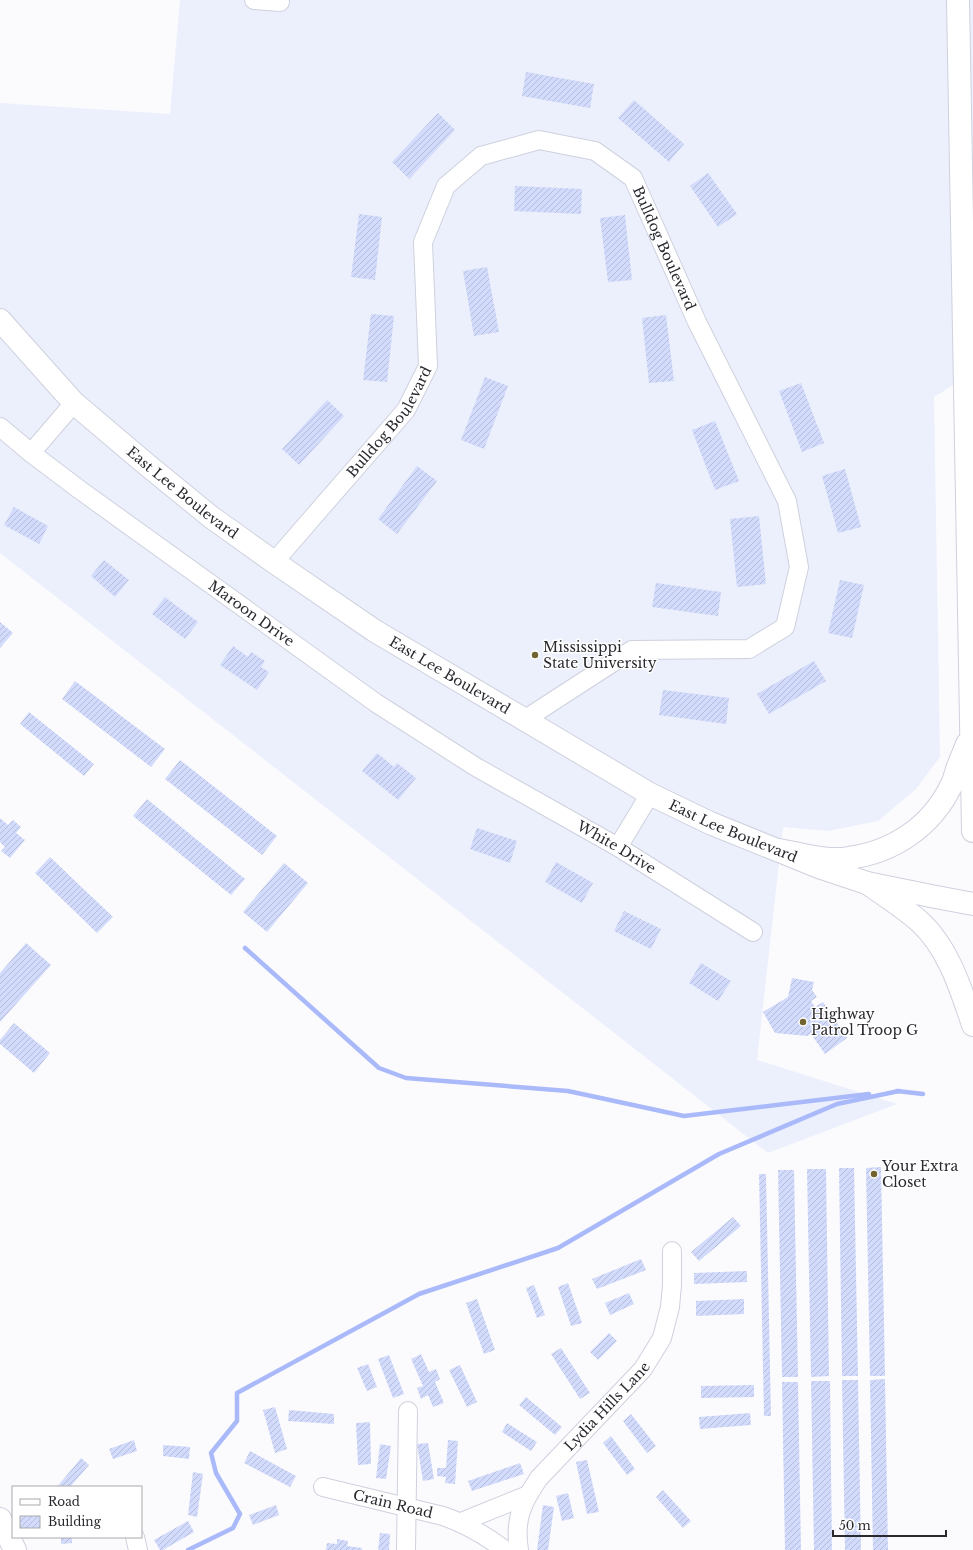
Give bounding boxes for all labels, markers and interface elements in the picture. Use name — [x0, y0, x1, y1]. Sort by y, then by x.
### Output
street label: Bulldog Boulevard — [629, 183, 700, 314]
street label: Bulldog Boulevard — [343, 363, 436, 481]
street label: East Lee Boulevard — [123, 443, 242, 543]
street label: Maroon Drive — [205, 576, 298, 650]
street label: East Lee Boulevard — [386, 632, 514, 718]
place label: Mississippi State University — [543, 638, 657, 672]
marker: Mississippi State University — [530, 650, 540, 660]
street label: East Lee Boulevard — [666, 796, 800, 867]
street label: White Drive — [573, 816, 659, 878]
place label: Highway Patrol Troop G — [811, 1005, 918, 1039]
marker: Highway Patrol Troop G — [798, 1017, 808, 1027]
place label: Your Extra Closet — [881, 1157, 958, 1191]
marker: Your Extra Closet — [869, 1169, 879, 1179]
street label: Lydia Hills Lane — [560, 1359, 654, 1455]
legend — [12, 1486, 142, 1538]
street label: Crain Road — [351, 1486, 435, 1522]
text: Road — [48, 1494, 80, 1509]
scale bar — [833, 1512, 946, 1538]
text: Building — [48, 1514, 102, 1529]
text: 50 m — [839, 1518, 871, 1533]

